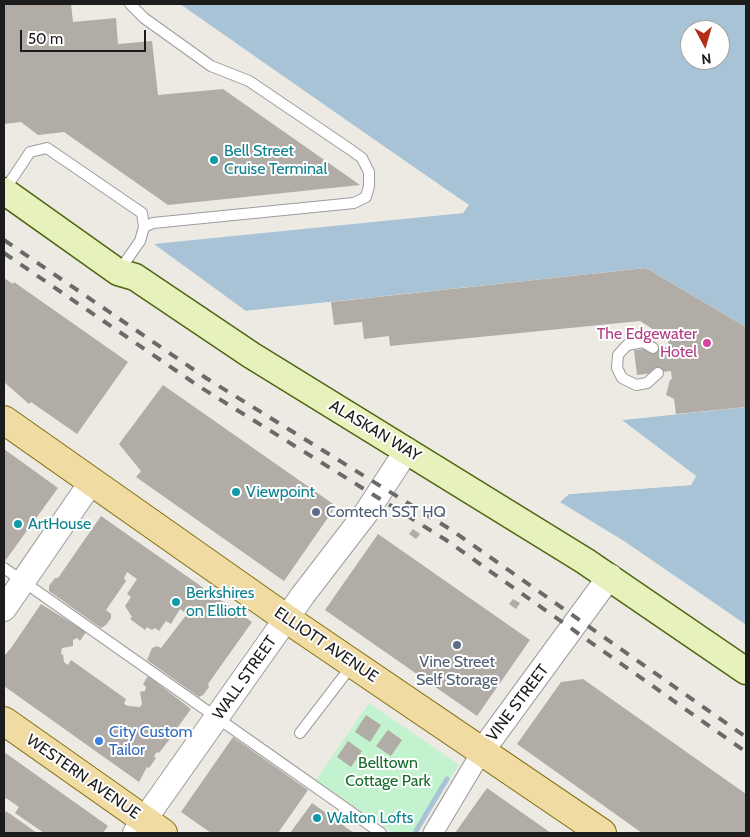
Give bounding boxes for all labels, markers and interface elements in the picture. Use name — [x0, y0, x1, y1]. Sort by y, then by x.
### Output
scale bar — [22, 20, 149, 52]
north arrow — [680, 20, 730, 70]
text: 50 m — [28, 30, 63, 48]
text: N — [701, 49, 712, 68]
place label: Bell Street Cruise Terminal — [224, 141, 327, 179]
marker: Bell Street Cruise Terminal — [208, 154, 220, 166]
place label: The Edgewater Hotel — [597, 324, 697, 362]
marker: The Edgewater Hotel — [701, 337, 713, 349]
street label: ALASKAN WAY — [326, 396, 424, 466]
place label: Viewpoint — [246, 482, 315, 502]
marker: Viewpoint — [230, 486, 242, 498]
place label: Comtech SST HQ — [326, 502, 446, 522]
marker: Comtech SST HQ — [310, 506, 322, 518]
place label: ArtHouse — [28, 514, 91, 534]
marker: ArtHouse — [12, 518, 24, 530]
place label: Berkshires on Elliott — [186, 583, 254, 621]
marker: Berkshires on Elliott — [170, 596, 182, 608]
street label: ELLIOTT AVENUE — [270, 603, 382, 687]
street label: WALL STREET — [209, 632, 281, 724]
marker: Vine Street Self Storage — [451, 639, 463, 651]
place label: Vine Street Self Storage — [416, 652, 498, 690]
street label: VINE STREET — [483, 661, 553, 745]
place label: City Custom Tailor — [109, 722, 193, 760]
street label: WESTERN AVENUE — [22, 731, 144, 823]
marker: City Custom Tailor — [93, 735, 105, 747]
park label: Belltown Cottage Park — [345, 753, 431, 791]
place label: Walton Lofts — [327, 808, 413, 828]
marker: Walton Lofts — [311, 812, 323, 824]

